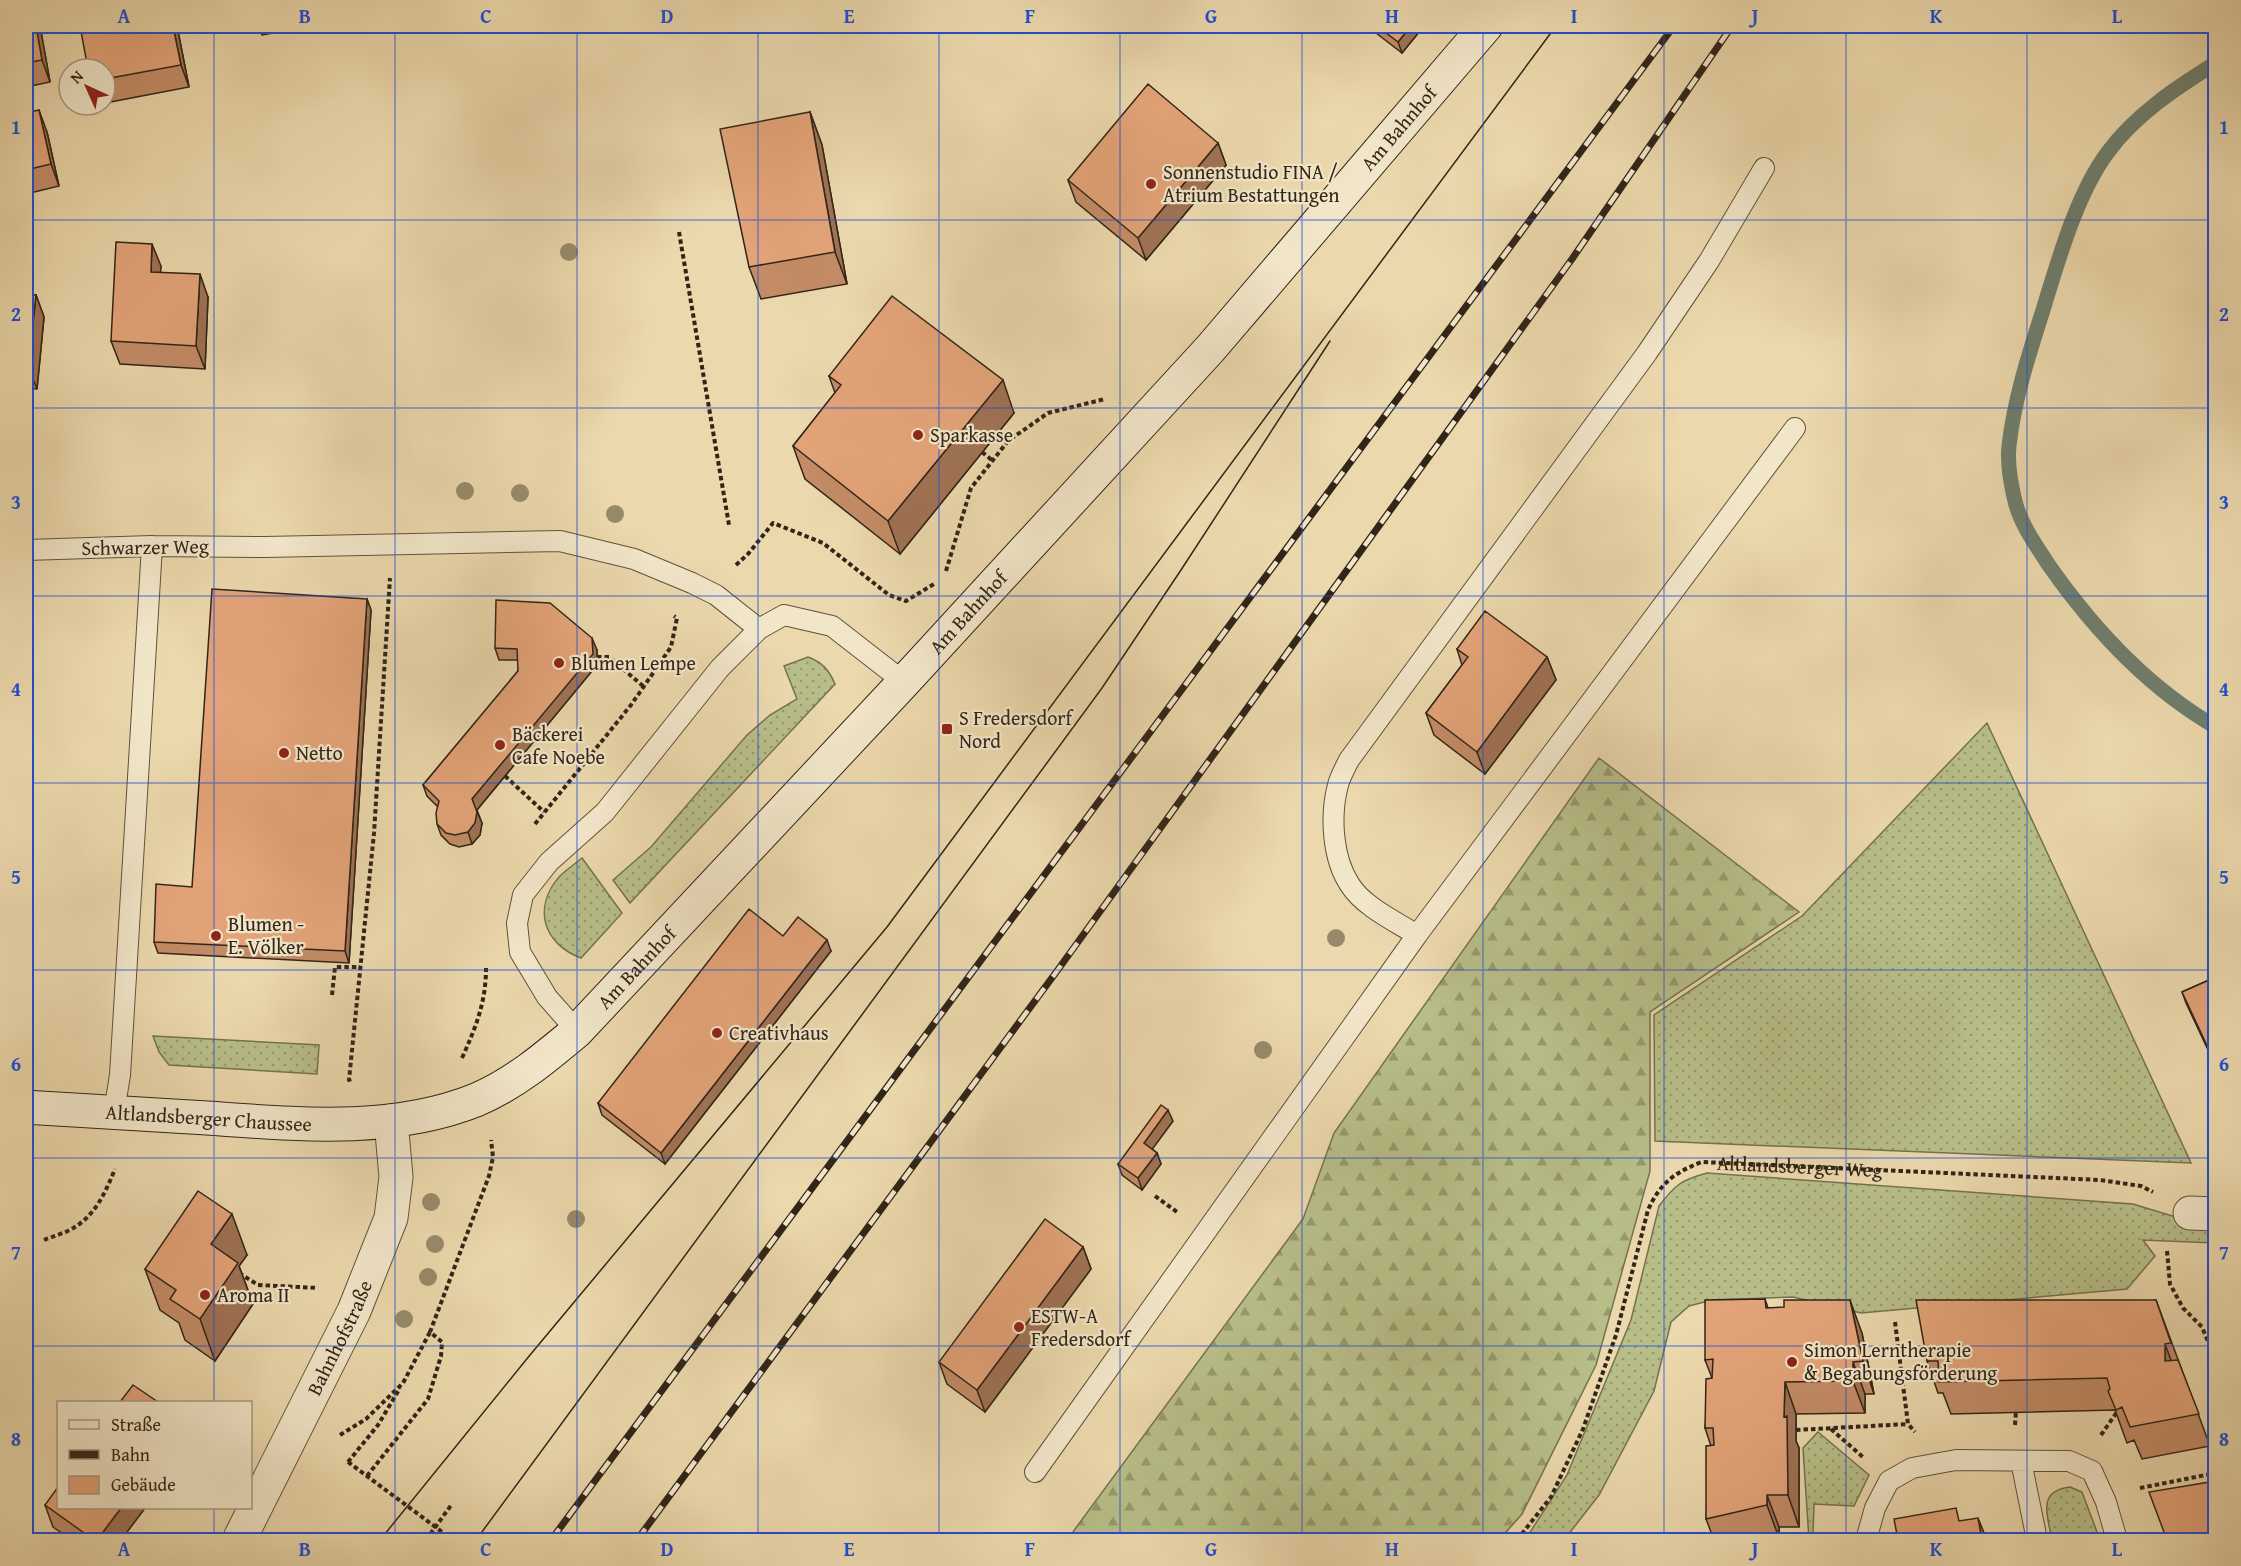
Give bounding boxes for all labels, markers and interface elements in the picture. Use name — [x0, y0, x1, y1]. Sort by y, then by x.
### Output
text: A — [118, 1, 131, 30]
text: B — [299, 1, 311, 30]
text: C — [480, 1, 492, 30]
text: D — [660, 1, 674, 30]
text: E — [844, 1, 855, 30]
text: F — [1025, 1, 1035, 30]
text: G — [1205, 1, 1217, 30]
text: H — [1385, 1, 1399, 30]
text: I — [1571, 1, 1577, 30]
text: J — [1749, 1, 1759, 30]
text: K — [1930, 1, 1943, 30]
text: L — [2112, 1, 2123, 30]
north arrow — [57, 57, 117, 117]
text: N — [64, 64, 89, 89]
street label: Am Bahnhof — [1353, 77, 1445, 177]
text: 1 — [11, 112, 21, 141]
text: 1 — [2219, 112, 2229, 141]
place label: Sonnenstudio FINA / Atrium Bestattungen — [1163, 157, 1340, 209]
marker: Sonnenstudio FINA / Atrium Bestattungen — [1144, 177, 1158, 191]
text: 2 — [11, 299, 21, 328]
text: 2 — [2219, 299, 2229, 328]
place label: Sparkasse — [930, 420, 1013, 449]
marker: Sparkasse — [911, 428, 925, 442]
text: 3 — [11, 487, 21, 516]
text: 3 — [2219, 487, 2229, 516]
street label: Schwarzer Weg — [81, 531, 209, 562]
street label: Am Bahnhof — [922, 562, 1015, 660]
place label: Blumen Lempe — [571, 648, 696, 677]
marker: Blumen Lempe — [552, 656, 566, 670]
text: 4 — [11, 674, 21, 703]
text: 4 — [2219, 674, 2229, 703]
place label: S Fredersdorf Nord — [959, 703, 1075, 755]
place label: Bäckerei Cafe Noebe — [512, 719, 605, 771]
marker: S Fredersdorf Nord — [940, 722, 954, 736]
place label: Netto — [296, 738, 343, 767]
marker: Bäckerei Cafe Noebe — [493, 738, 507, 752]
marker: Netto — [277, 746, 291, 760]
text: 5 — [11, 862, 21, 891]
text: 5 — [2219, 862, 2229, 891]
place label: Blumen - E. Völker — [228, 909, 304, 961]
street label: Am Bahnhof — [590, 918, 684, 1015]
marker: Blumen - E. Völker — [209, 929, 223, 943]
place label: Creativhaus — [729, 1018, 829, 1047]
marker: Creativhaus — [710, 1026, 724, 1040]
text: 6 — [11, 1049, 21, 1078]
text: 6 — [2219, 1049, 2229, 1078]
street label: Altlandsberger Chaussee — [105, 1097, 312, 1138]
street label: Altlandsberger Weg — [1716, 1148, 1883, 1184]
text: 7 — [11, 1237, 21, 1266]
text: 7 — [2219, 1237, 2229, 1266]
street label: Bahnhofstraße — [299, 1276, 379, 1400]
place label: Aroma II — [217, 1280, 290, 1309]
marker: Aroma II — [198, 1288, 212, 1302]
place label: ESTW-A Fredersdorf — [1031, 1301, 1132, 1353]
marker: ESTW-A Fredersdorf — [1012, 1320, 1026, 1334]
place label: Simon Lerntherapie & Begabungsförderung — [1804, 1335, 1997, 1387]
marker: Simon Lerntherapie & Begabungsförderung — [1785, 1355, 1799, 1369]
legend — [57, 1401, 252, 1509]
text: Straße — [111, 1411, 161, 1438]
text: 8 — [11, 1424, 21, 1453]
text: 8 — [2219, 1424, 2229, 1453]
text: Bahn — [111, 1441, 150, 1468]
text: Gebäude — [111, 1471, 176, 1498]
text: A — [118, 1534, 131, 1563]
text: B — [299, 1534, 311, 1563]
text: C — [480, 1534, 492, 1563]
text: D — [660, 1534, 674, 1563]
text: E — [844, 1534, 855, 1563]
text: F — [1025, 1534, 1035, 1563]
text: G — [1205, 1534, 1217, 1563]
text: H — [1385, 1534, 1399, 1563]
text: I — [1571, 1534, 1577, 1563]
text: J — [1749, 1534, 1759, 1563]
text: K — [1930, 1534, 1943, 1563]
text: L — [2112, 1534, 2123, 1563]

